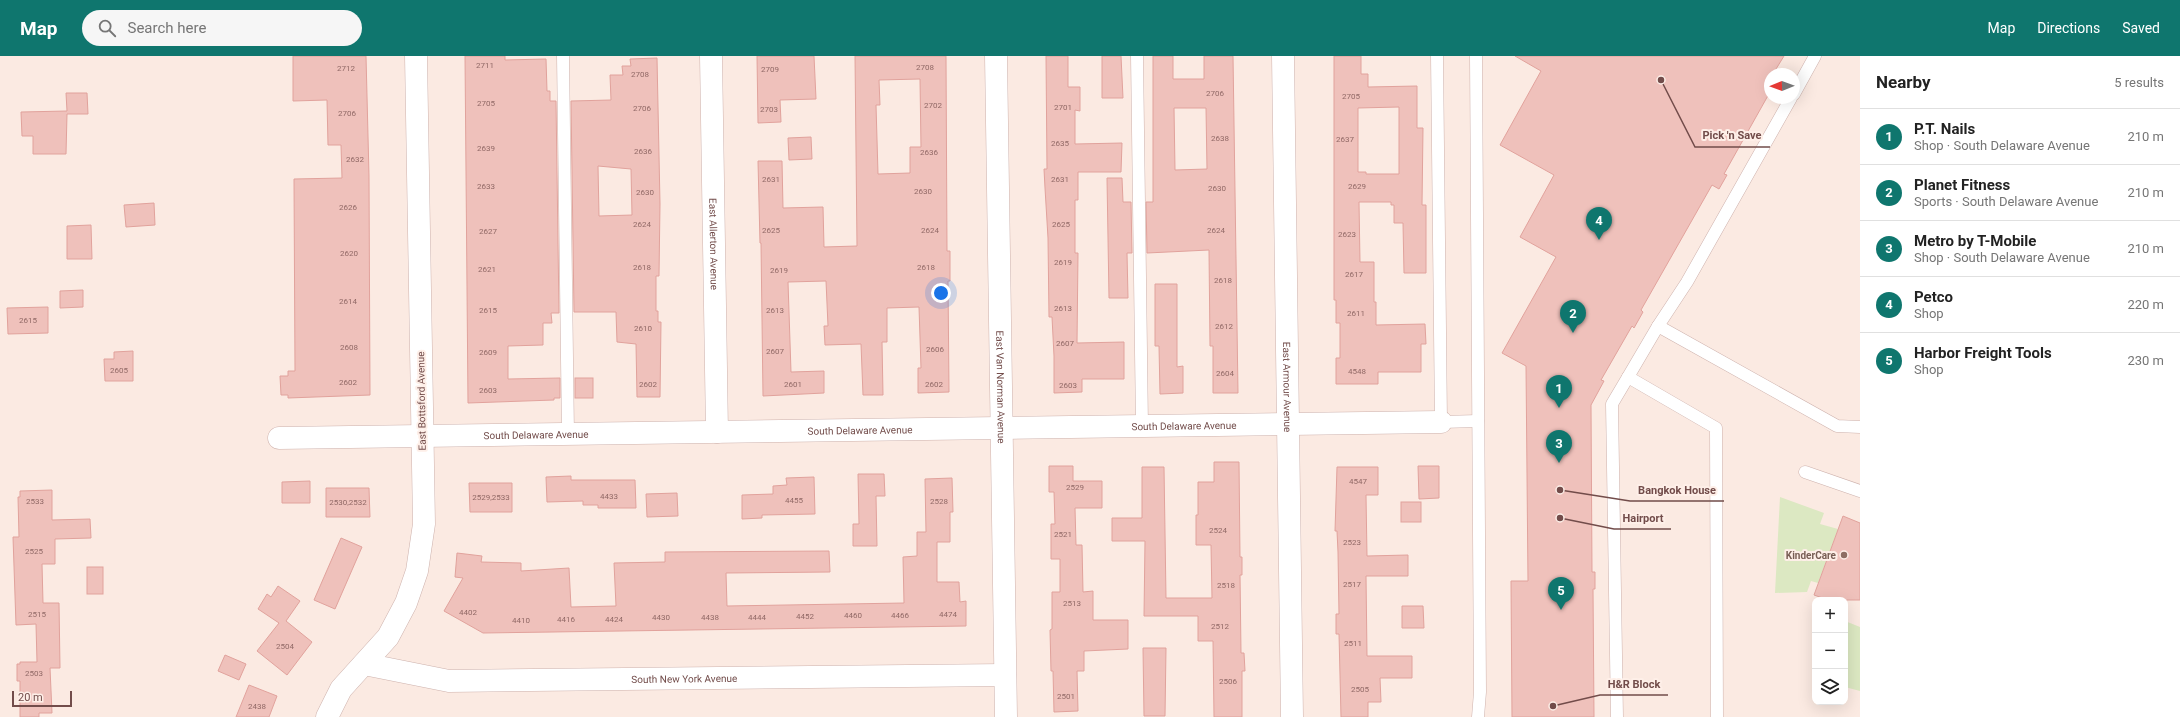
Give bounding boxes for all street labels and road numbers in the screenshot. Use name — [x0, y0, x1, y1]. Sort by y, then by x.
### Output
street label: East Allerton Avenue — [707, 198, 720, 290]
street label: East Van Norman Avenue — [994, 330, 1007, 444]
street label: East Armour Avenue — [1281, 342, 1293, 432]
street label: East Bottsford Avenue — [415, 351, 428, 451]
street label: South Delaware Avenue — [1131, 420, 1236, 432]
street label: South Delaware Avenue — [807, 424, 913, 437]
street label: South Delaware Avenue — [483, 429, 589, 441]
street label: South New York Avenue — [631, 673, 737, 685]

